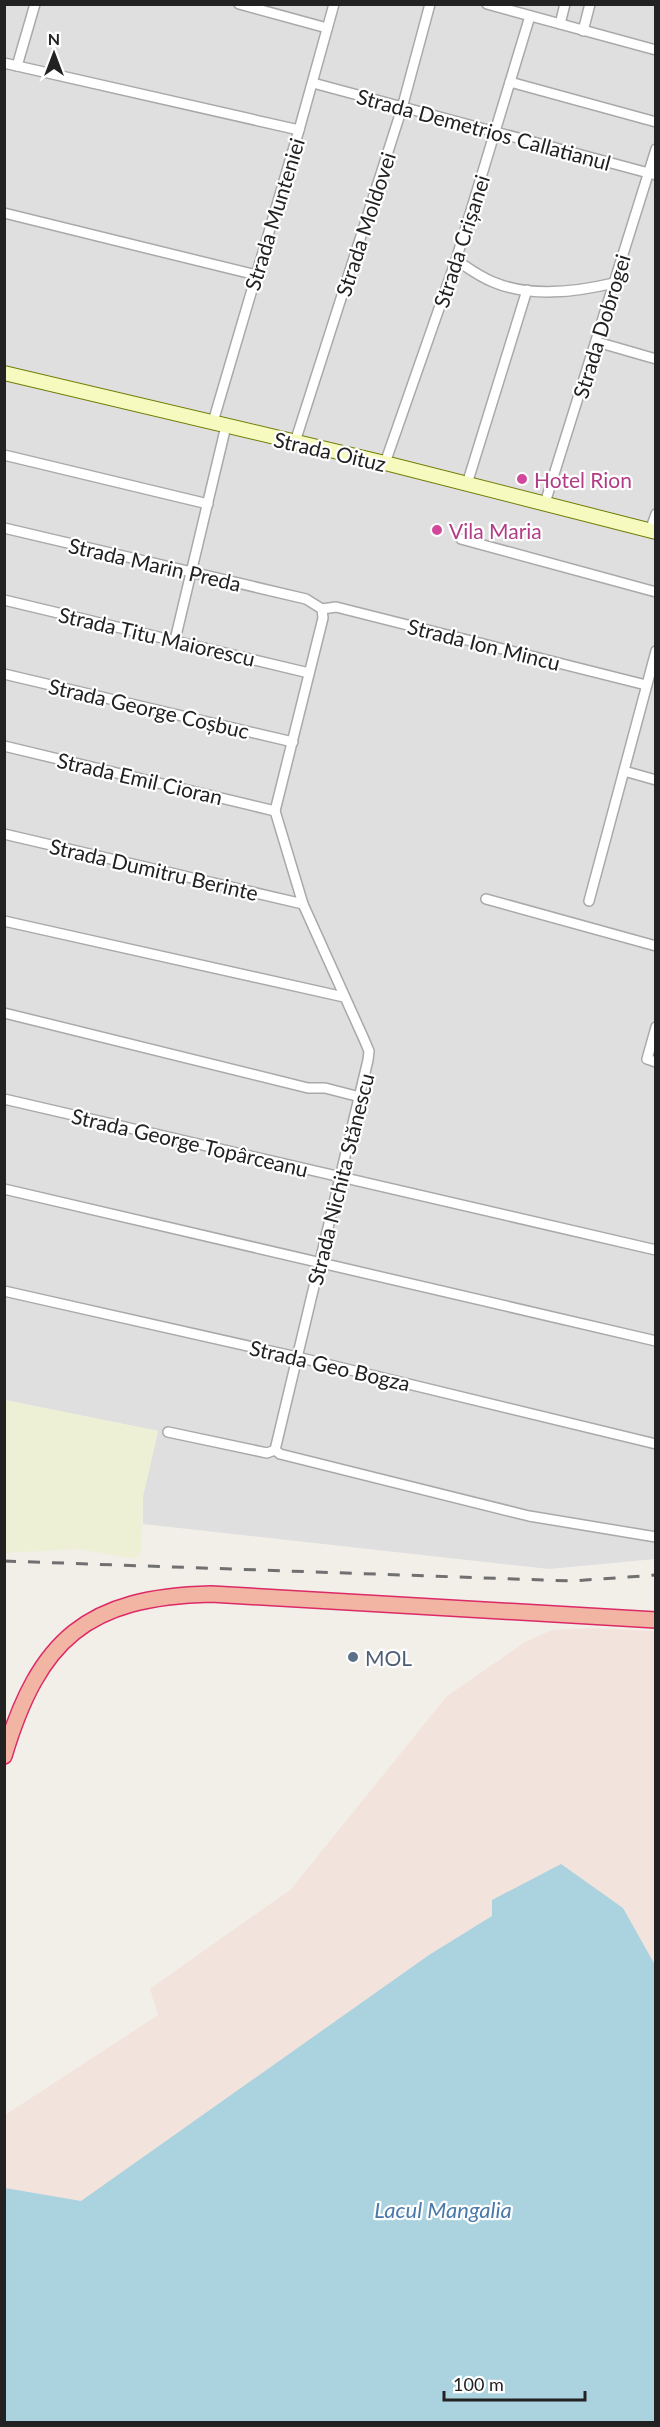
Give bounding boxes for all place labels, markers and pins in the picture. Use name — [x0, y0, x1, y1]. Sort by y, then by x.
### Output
place label: Hotel Rion — [534, 467, 632, 492]
marker: Hotel Rion — [515, 472, 529, 486]
place label: Vila Maria — [449, 518, 542, 543]
marker: Vila Maria — [430, 523, 444, 537]
place label: MOL — [365, 1645, 412, 1670]
marker: MOL — [346, 1650, 360, 1664]

